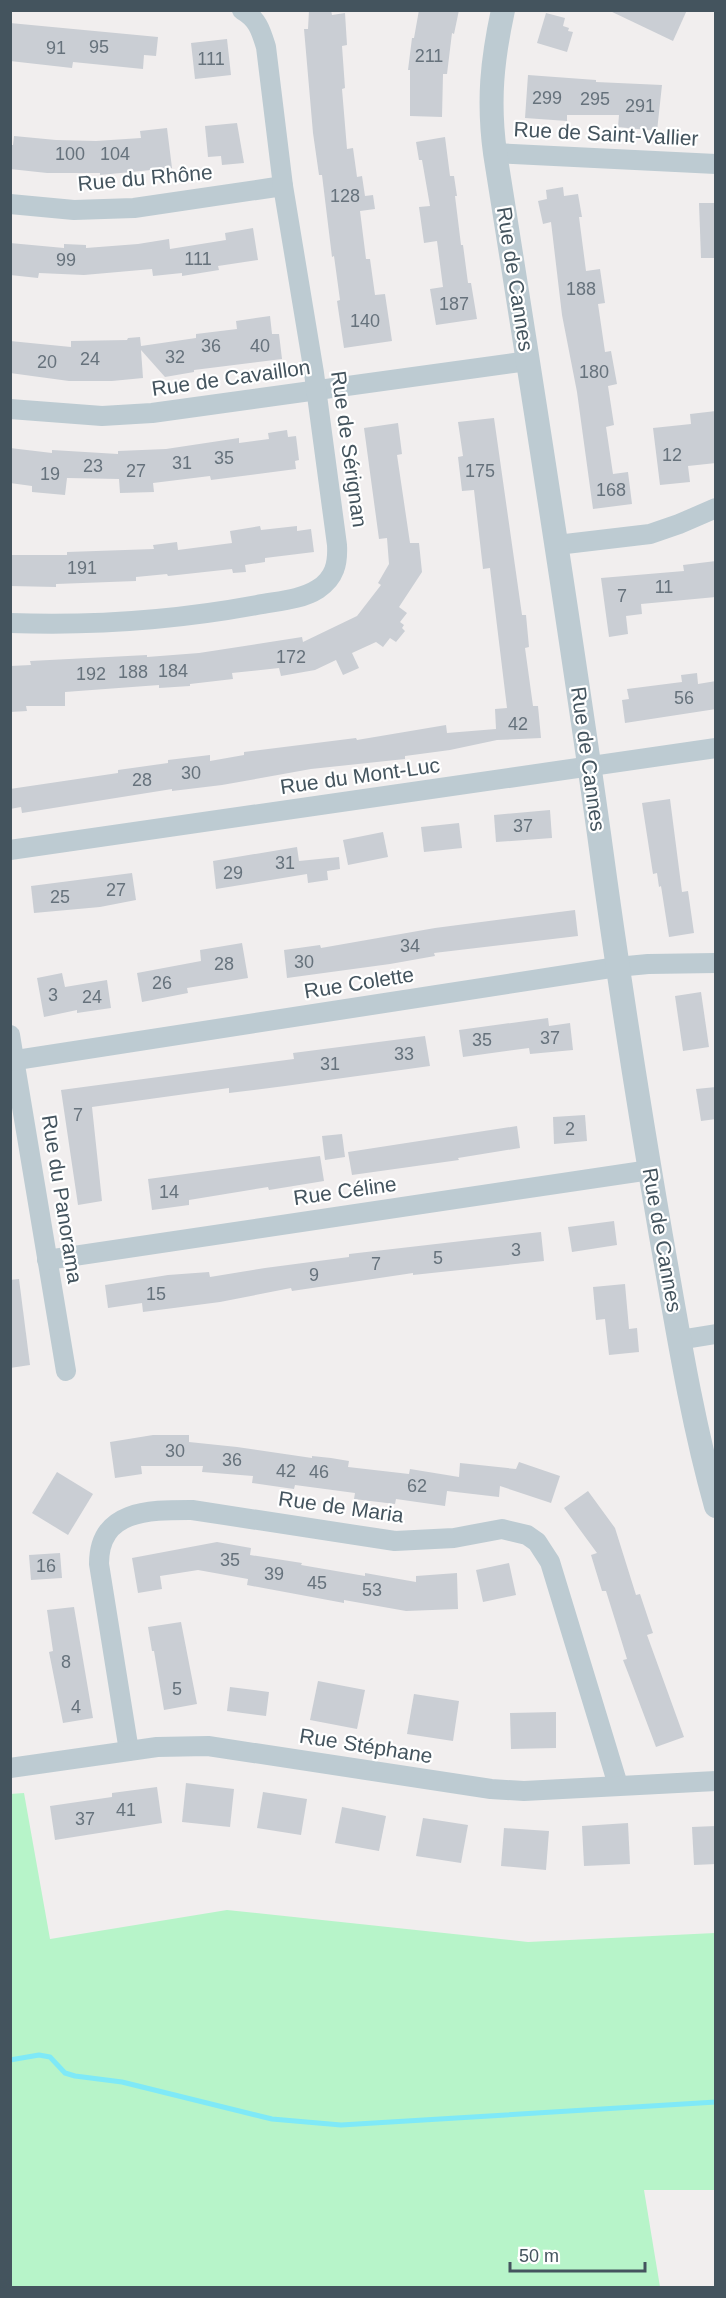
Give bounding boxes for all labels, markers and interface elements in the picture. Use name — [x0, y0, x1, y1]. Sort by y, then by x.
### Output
house number: 95 — [89, 37, 109, 57]
house number: 91 — [46, 38, 66, 58]
house number: 211 — [415, 46, 443, 66]
house number: 111 — [197, 49, 225, 69]
house number: 299 — [532, 88, 562, 108]
house number: 295 — [580, 89, 610, 109]
house number: 291 — [625, 96, 655, 116]
street label: Rue de Saint-Vallier — [513, 117, 699, 150]
house number: 100 — [55, 144, 85, 164]
house number: 104 — [100, 144, 130, 164]
street label: Rue du Rhône — [76, 160, 213, 195]
house number: 128 — [330, 186, 360, 206]
street label: Rue de Cannes — [493, 205, 538, 353]
house number: 111 — [184, 249, 212, 269]
house number: 99 — [56, 250, 76, 270]
house number: 188 — [566, 279, 596, 299]
house number: 187 — [439, 294, 469, 314]
house number: 140 — [350, 311, 380, 331]
house number: 36 — [201, 336, 221, 356]
house number: 40 — [250, 336, 270, 356]
house number: 32 — [165, 347, 185, 367]
house number: 24 — [80, 349, 100, 369]
house number: 20 — [37, 352, 57, 372]
street label: Rue de Cavaillon — [150, 355, 312, 400]
house number: 180 — [579, 362, 609, 382]
street label: Rue de Sérignan — [327, 369, 372, 529]
house number: 12 — [662, 445, 682, 465]
house number: 35 — [214, 448, 234, 468]
house number: 31 — [172, 453, 192, 473]
house number: 23 — [83, 456, 103, 476]
house number: 27 — [126, 461, 146, 481]
house number: 175 — [465, 461, 495, 481]
house number: 19 — [40, 464, 60, 484]
house number: 168 — [596, 480, 626, 500]
house number: 191 — [67, 558, 97, 578]
house number: 11 — [655, 577, 673, 597]
house number: 7 — [617, 586, 627, 606]
house number: 172 — [276, 647, 306, 667]
house number: 184 — [158, 661, 188, 681]
house number: 188 — [118, 662, 148, 682]
house number: 192 — [76, 664, 106, 684]
street label: Rue de Cannes — [567, 685, 610, 833]
house number: 56 — [674, 688, 694, 708]
house number: 42 — [508, 714, 528, 734]
street label: Rue du Mont-Luc — [279, 753, 441, 798]
house number: 30 — [181, 763, 201, 783]
house number: 28 — [132, 770, 152, 790]
house number: 37 — [513, 816, 533, 836]
house number: 31 — [275, 853, 295, 873]
house number: 29 — [223, 863, 243, 883]
house number: 27 — [106, 880, 126, 900]
house number: 25 — [50, 887, 70, 907]
house number: 34 — [400, 936, 420, 956]
house number: 30 — [294, 952, 314, 972]
house number: 28 — [214, 954, 234, 974]
street label: Rue Colette — [302, 962, 415, 1003]
house number: 26 — [152, 973, 172, 993]
house number: 3 — [48, 985, 58, 1005]
house number: 24 — [82, 987, 102, 1007]
house number: 37 — [540, 1028, 560, 1048]
house number: 35 — [472, 1030, 492, 1050]
house number: 33 — [394, 1044, 414, 1064]
house number: 31 — [320, 1054, 340, 1074]
house number: 7 — [73, 1105, 83, 1125]
street label: Rue du Panorama — [38, 1113, 87, 1285]
house number: 2 — [565, 1119, 575, 1139]
street label: Rue de Cannes — [638, 1166, 686, 1314]
street label: Rue Céline — [292, 1172, 398, 1209]
house number: 14 — [159, 1182, 179, 1202]
house number: 3 — [511, 1240, 521, 1260]
house number: 5 — [433, 1248, 443, 1268]
house number: 7 — [371, 1254, 381, 1274]
house number: 9 — [309, 1265, 319, 1285]
house number: 15 — [146, 1284, 166, 1304]
house number: 30 — [165, 1441, 185, 1461]
house number: 36 — [222, 1450, 242, 1470]
house number: 42 — [276, 1461, 296, 1481]
house number: 46 — [309, 1462, 329, 1482]
house number: 62 — [407, 1476, 427, 1496]
street label: Rue de Maria — [277, 1486, 405, 1527]
house number: 35 — [220, 1550, 240, 1570]
house number: 16 — [36, 1556, 56, 1576]
house number: 39 — [264, 1564, 284, 1584]
house number: 45 — [307, 1573, 327, 1593]
house number: 53 — [362, 1580, 382, 1600]
house number: 8 — [61, 1652, 71, 1672]
house number: 5 — [172, 1679, 182, 1699]
house number: 4 — [71, 1697, 81, 1717]
street label: Rue Stéphane — [298, 1724, 434, 1767]
house number: 41 — [116, 1800, 136, 1820]
house number: 37 — [75, 1809, 95, 1829]
scale bar — [510, 2235, 645, 2273]
text: 50 m — [519, 2246, 559, 2266]

